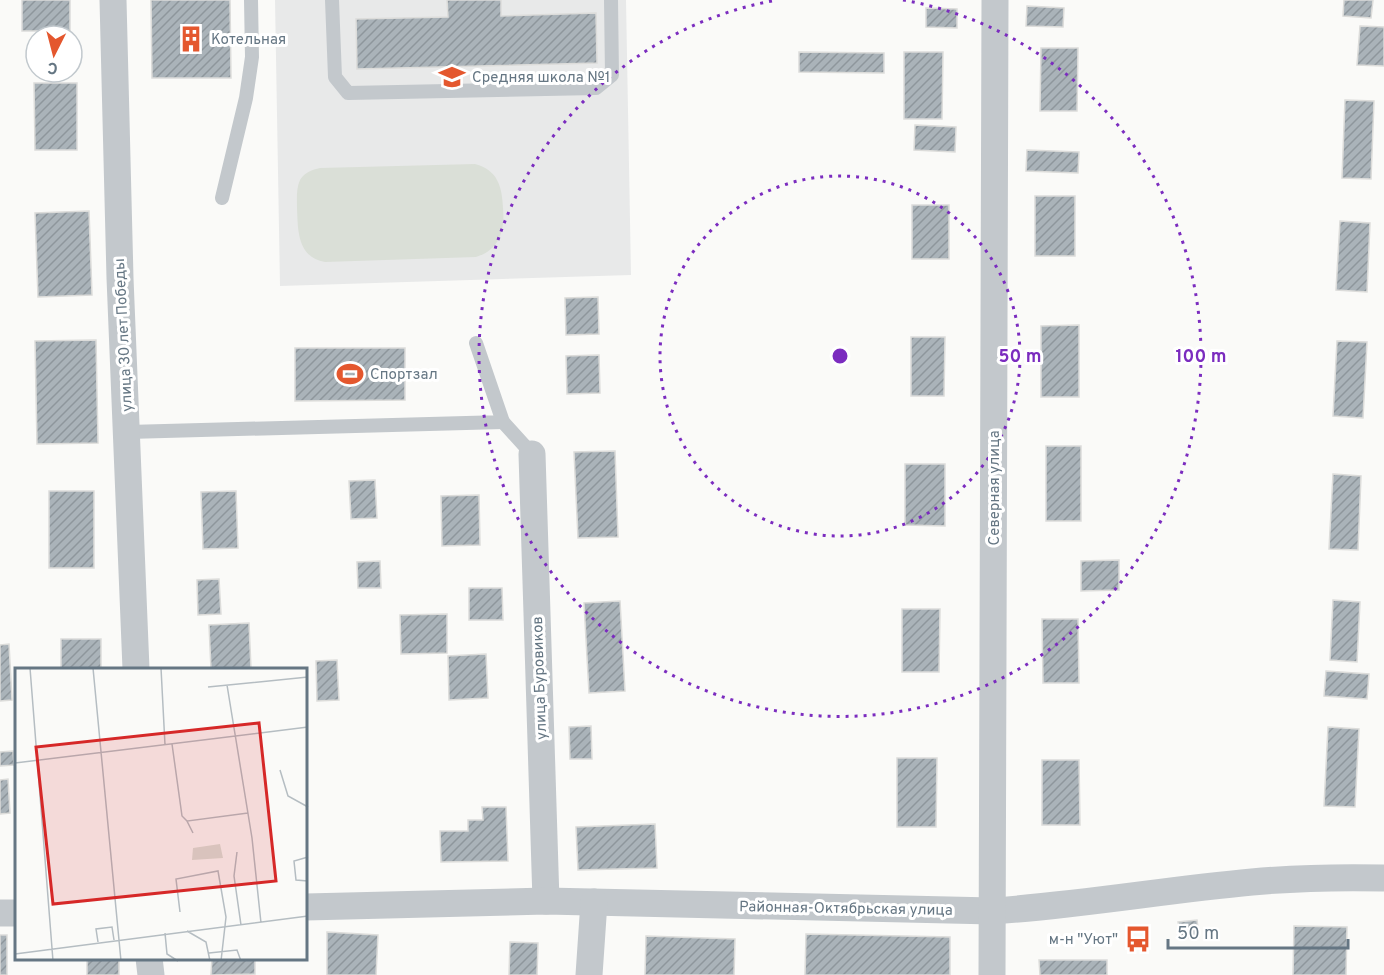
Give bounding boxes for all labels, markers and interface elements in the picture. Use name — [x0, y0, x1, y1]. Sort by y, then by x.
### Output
north arrow — [24, 24, 84, 84]
building icon: Котельная — [176, 24, 206, 54]
place label: Котельная — [211, 31, 286, 50]
text: С — [47, 56, 59, 77]
school or university icon: Средняя школа №1 — [437, 62, 467, 92]
place label: Средняя школа №1 — [472, 69, 610, 88]
street label: улица 30 лет Победы — [111, 258, 138, 412]
centre of rings — [830, 346, 850, 366]
text: 50 m — [998, 346, 1042, 369]
text: 100 m — [1175, 346, 1227, 369]
sports icon: Спортзал — [335, 359, 365, 389]
place label: Спортзал — [370, 366, 438, 385]
street label: Северная улица — [986, 430, 1005, 546]
street label: улица Буровиков — [529, 616, 552, 740]
inset map — [15, 668, 308, 960]
street label: Районная-Октябрьская улица — [739, 898, 953, 921]
scale bar — [1168, 912, 1348, 950]
text: 50 m — [1177, 923, 1219, 946]
bus stop icon: м-н "Уют" — [1123, 924, 1153, 954]
place label: м-н "Уют" — [1049, 931, 1118, 950]

